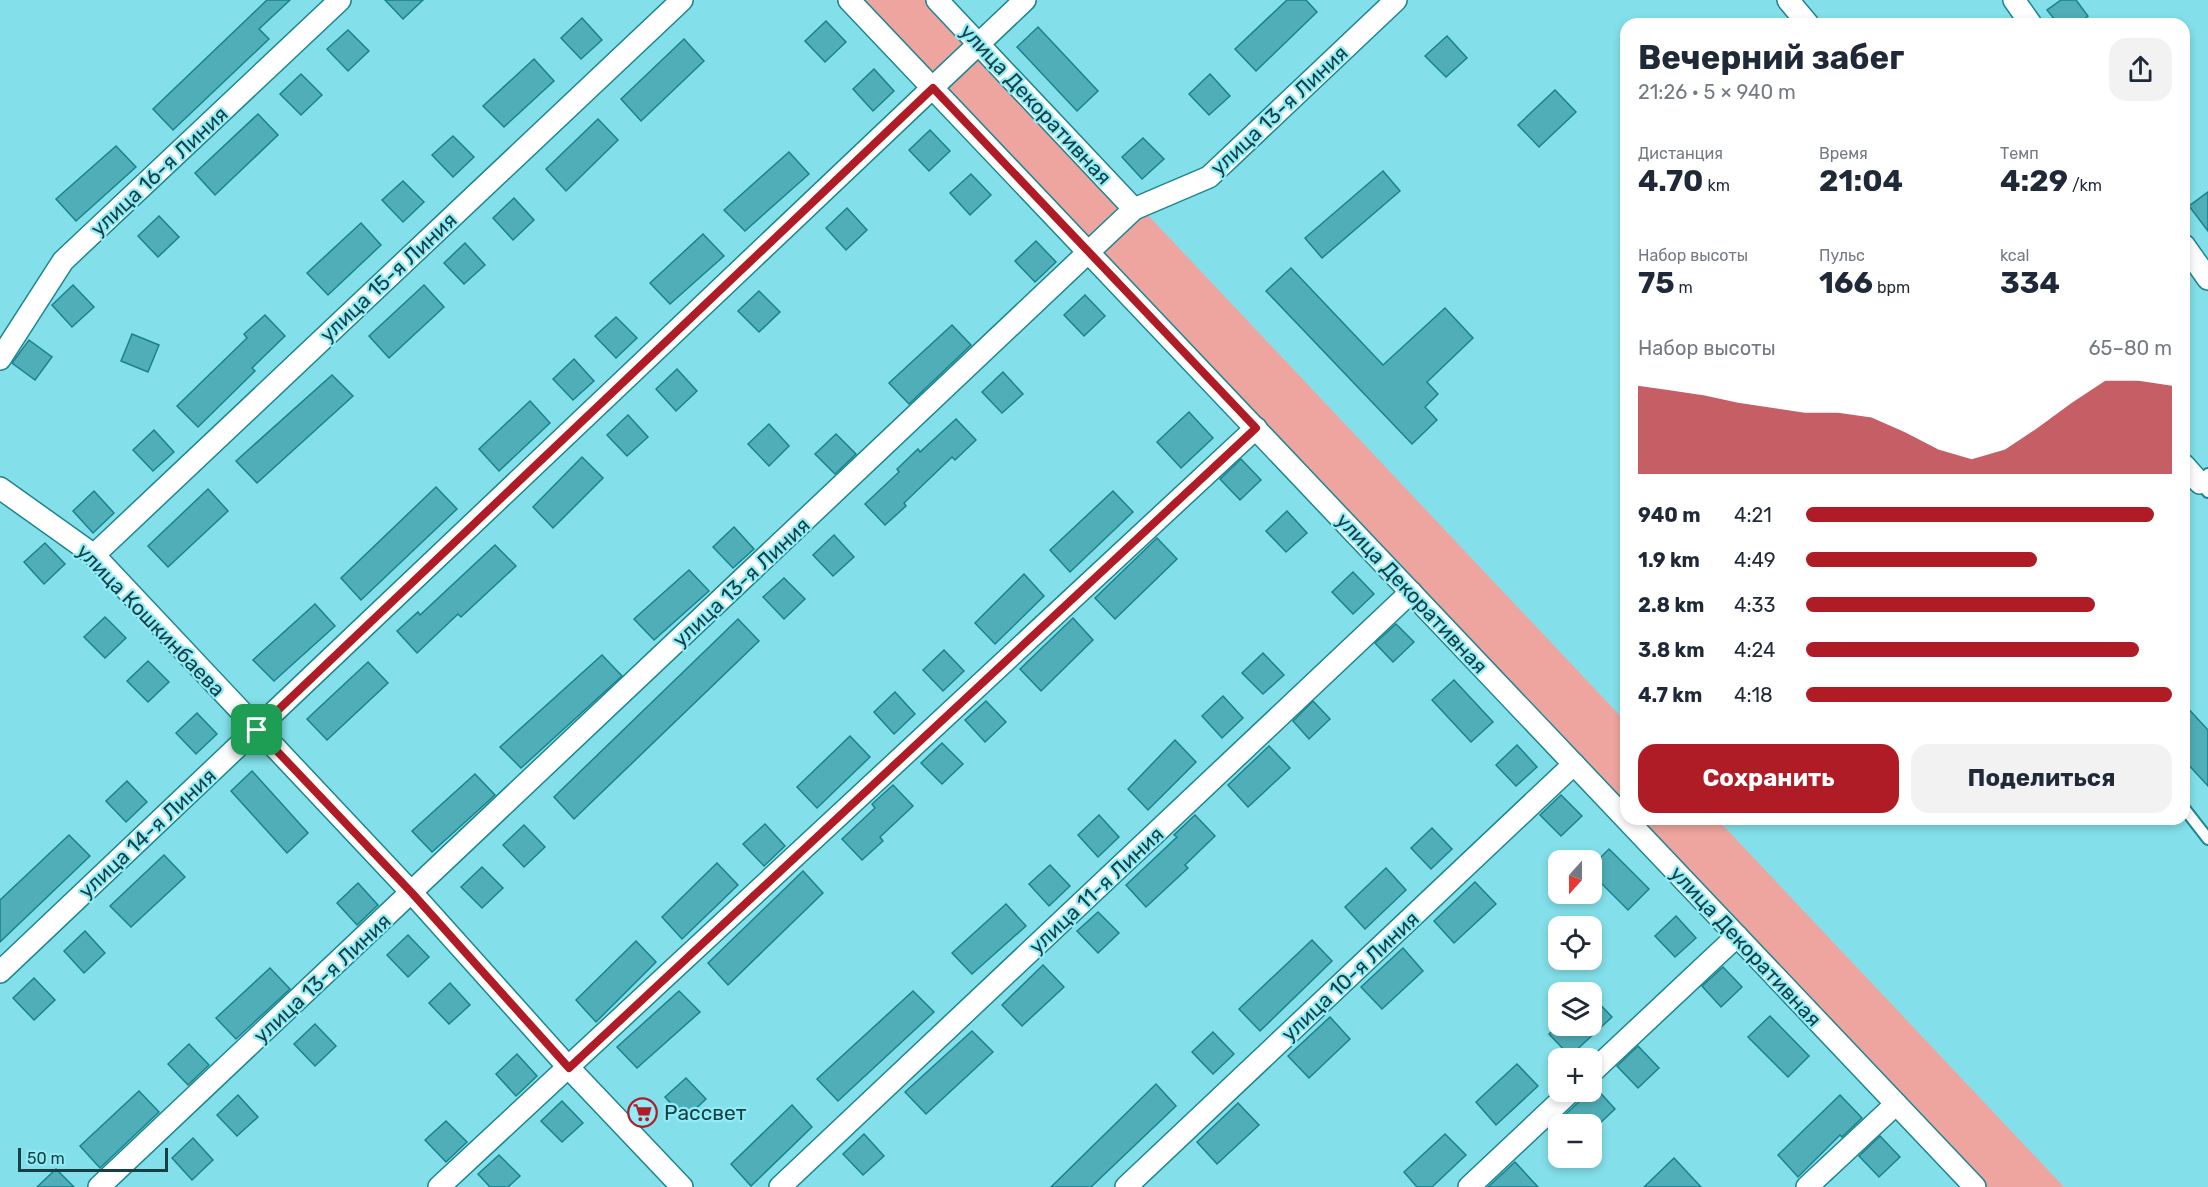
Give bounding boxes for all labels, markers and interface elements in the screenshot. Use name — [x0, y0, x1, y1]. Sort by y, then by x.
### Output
street label: улица Декоративная — [955, 19, 1117, 189]
text: Вечерний забег — [1638, 38, 1904, 77]
button: share — [2109, 38, 2172, 101]
street label: улица 13-я Линия — [1205, 40, 1353, 180]
text: 21:26 · 5 × 940 m — [1638, 80, 1796, 104]
street label: улица 16-я Линия — [85, 101, 233, 241]
text: Дистанция — [1638, 144, 1723, 163]
text: Время — [1819, 144, 1868, 163]
text: Темп — [2000, 144, 2039, 163]
text: 4.70 — [1638, 163, 1703, 199]
text: 21:04 — [1819, 163, 1903, 199]
text: 4:29 — [2000, 163, 2068, 199]
text: km — [1703, 176, 1730, 195]
text: /km — [2068, 176, 2102, 195]
street label: улица 15-я Линия — [314, 207, 462, 347]
text: Набор высоты — [1638, 246, 1748, 265]
text: Пульс — [1819, 246, 1865, 265]
text: kcal — [2000, 246, 2029, 265]
text: 75 — [1638, 265, 1675, 301]
text: 166 — [1819, 265, 1873, 301]
text: 334 — [2000, 265, 2060, 301]
text: m — [1675, 278, 1693, 297]
text: bpm — [1873, 278, 1910, 297]
text: Набор высоты — [1638, 336, 1776, 360]
text: 65–80 m — [2088, 336, 2172, 360]
text: 940 m — [1638, 503, 1701, 527]
text: 4:21 — [1734, 503, 1772, 527]
street label: улица Декоративная — [1331, 508, 1493, 678]
street label: улица 13-я Линия — [667, 512, 815, 652]
street label: улица Кошкинбаева — [72, 538, 230, 702]
text: 1.9 km — [1638, 548, 1700, 572]
text: 4:49 — [1734, 548, 1776, 572]
text: 2.8 km — [1638, 593, 1704, 617]
text: 4:33 — [1734, 593, 1776, 617]
text: 3.8 km — [1638, 638, 1705, 662]
text: 4:24 — [1734, 638, 1776, 662]
text: 4.7 km — [1638, 683, 1702, 707]
text: 4:18 — [1734, 683, 1773, 707]
pin — [231, 704, 282, 755]
icon: arrive — [240, 713, 273, 746]
button: Сохранить — [1638, 744, 1899, 813]
button: Поделиться — [1911, 744, 2172, 813]
street label: улица 14-я Линия — [73, 763, 221, 903]
street label: улица 11-я Линия — [1024, 821, 1168, 959]
north arrow — [1548, 850, 1602, 904]
map controls — [1548, 850, 1602, 1168]
street label: улица Декоративная — [1665, 861, 1827, 1031]
street label: улица 10-я Линия — [1276, 906, 1424, 1046]
street label: улица 13-я Линия — [248, 908, 396, 1048]
button: locate — [1548, 916, 1602, 970]
button: layers — [1548, 982, 1602, 1036]
button: + — [1548, 1048, 1602, 1102]
supermarket icon: Рассвет — [627, 1096, 659, 1128]
place label: Рассвет — [664, 1100, 747, 1125]
button: − — [1548, 1114, 1602, 1168]
scale bar — [18, 1145, 168, 1172]
text: 50 m — [27, 1149, 65, 1168]

